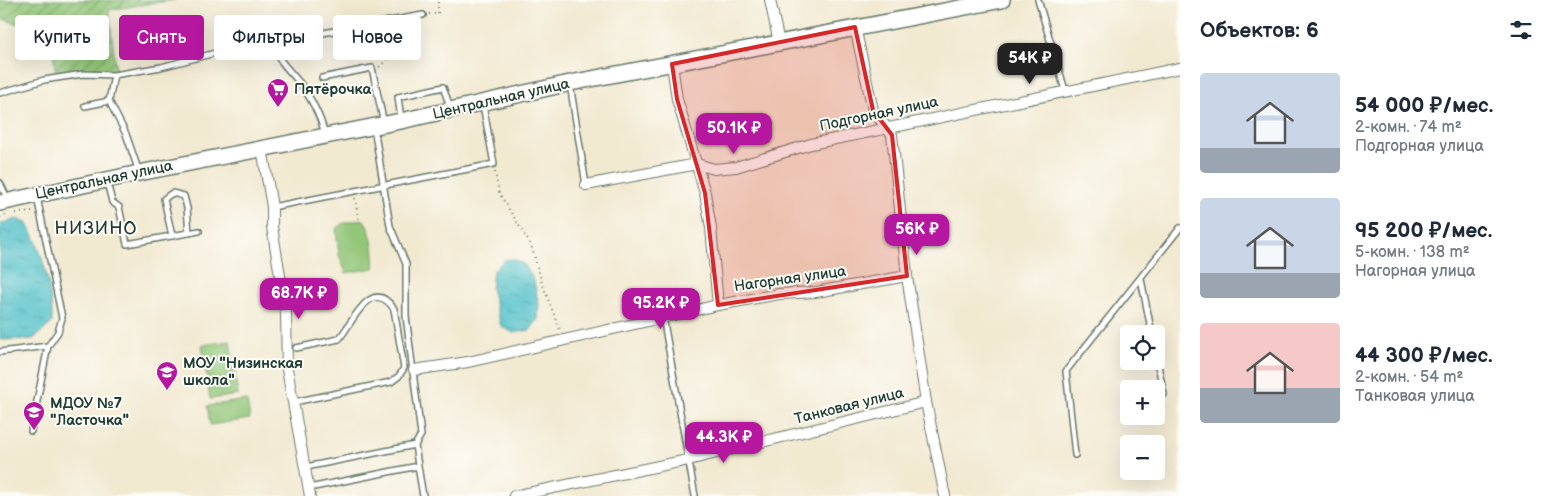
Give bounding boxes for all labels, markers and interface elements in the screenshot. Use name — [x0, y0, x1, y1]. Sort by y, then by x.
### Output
chip: Купить — [15, 15, 109, 60]
chip: Снять — [119, 15, 204, 60]
chip: Фильтры — [214, 15, 323, 60]
chip: Новое — [333, 15, 421, 60]
icon: filters — [1507, 16, 1535, 44]
text: Объектов: 6 — [1200, 18, 1319, 43]
pin: 54K ₽ — [995, 42, 1065, 85]
text: 54K ₽ — [1008, 49, 1052, 68]
street label: Центральная улица — [431, 74, 571, 124]
supermarket icon: Пятёрочка — [266, 77, 290, 108]
place label: Пятёрочка — [294, 80, 372, 99]
street label: Подгорная улица — [818, 92, 940, 136]
icon: home — [1240, 93, 1300, 153]
text: 54 000 ₽/мес. — [1355, 93, 1493, 118]
pin: 50.1K ₽ — [688, 112, 780, 155]
text: 2-комн. · 74 m² — [1355, 118, 1462, 137]
text: 50.1K ₽ — [707, 119, 761, 138]
text: Подгорная улица — [1355, 137, 1484, 156]
street label: Центральная улица — [34, 156, 174, 204]
pin: 56K ₽ — [882, 214, 952, 256]
district label: НИЗИНО — [55, 218, 137, 239]
icon: home — [1240, 218, 1300, 278]
text: 95 200 ₽/мес. — [1355, 218, 1492, 243]
text: 56K ₽ — [895, 220, 939, 239]
text: 5-комн. · 138 m² — [1355, 243, 1470, 262]
street label: Нагорная улица — [733, 262, 847, 296]
text: Нагорная улица — [1355, 262, 1476, 281]
pin: 68.7K ₽ — [253, 278, 345, 320]
text: 68.7K ₽ — [271, 284, 327, 303]
pin: 95.2K ₽ — [615, 288, 707, 330]
text: 95.2K ₽ — [633, 294, 689, 313]
map controls — [1120, 325, 1165, 480]
button: locate — [1120, 325, 1165, 370]
icon: home — [1240, 343, 1300, 403]
text: 44 300 ₽/мес. — [1355, 343, 1493, 368]
place label: МОУ "Низинская школа" — [183, 354, 303, 390]
school or university icon: МОУ "Низинская школа" — [155, 360, 179, 391]
text: 2-комн. · 54 m² — [1355, 368, 1463, 387]
button: + — [1120, 380, 1165, 425]
street label: Танковая улица — [792, 383, 906, 429]
text: Танковая улица — [1355, 387, 1475, 406]
place label: МДОУ №7 "Ласточка" — [50, 394, 129, 430]
school or university icon: МДОУ №7 "Ласточка" — [22, 400, 46, 431]
pin: 44.3K ₽ — [678, 422, 770, 464]
text: 44.3K ₽ — [696, 428, 752, 447]
button: − — [1120, 435, 1165, 480]

